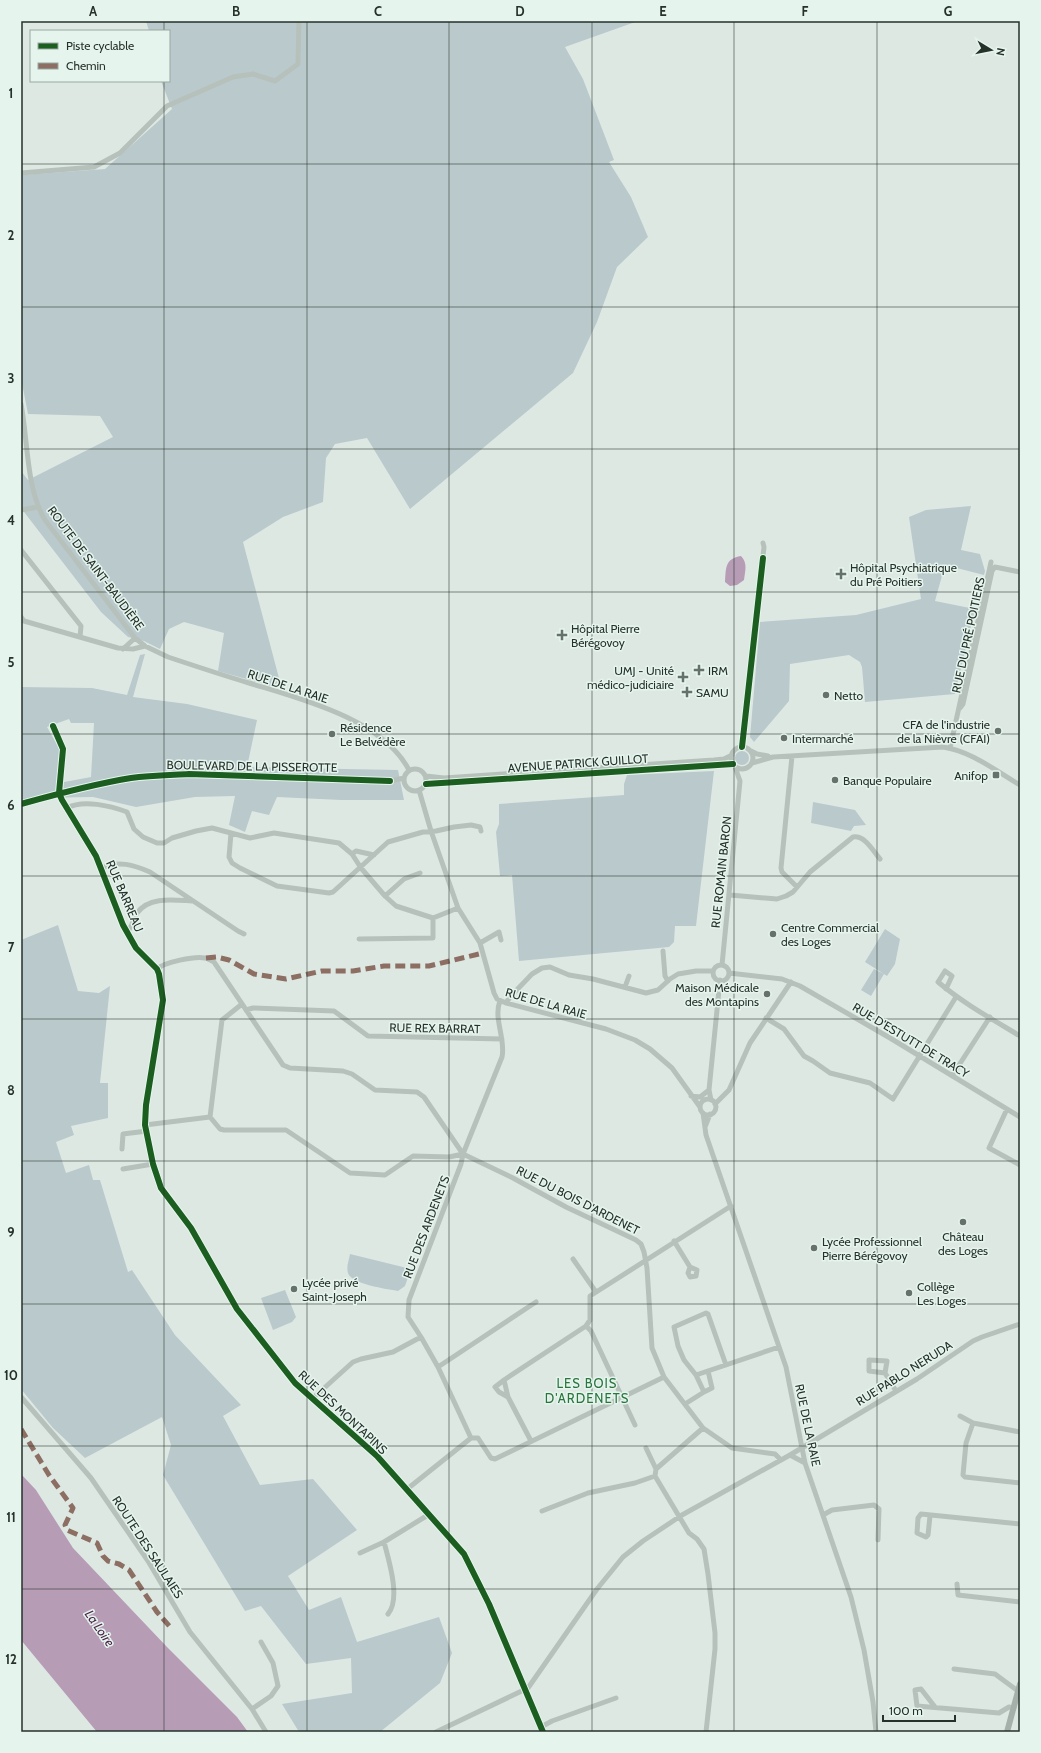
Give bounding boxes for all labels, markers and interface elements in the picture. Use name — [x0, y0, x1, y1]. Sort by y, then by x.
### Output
text: A — [89, 3, 98, 19]
text: B — [232, 3, 240, 19]
text: C — [374, 3, 382, 19]
text: D — [515, 3, 525, 19]
text: E — [659, 3, 667, 19]
text: F — [802, 3, 809, 19]
text: G — [944, 3, 953, 19]
legend — [30, 30, 170, 82]
north arrow — [971, 30, 1011, 70]
text: Piste cyclable — [66, 38, 134, 53]
text: N — [993, 47, 1008, 57]
text: Chemin — [66, 58, 106, 73]
text: 1 — [9, 85, 13, 101]
text: 2 — [8, 227, 15, 243]
text: 3 — [7, 370, 15, 386]
street label: ROUTE DE SAINT-BAUDIÈRE — [44, 503, 148, 633]
text: 4 — [7, 512, 15, 528]
place label: Hôpital Psychiatrique du Pré Poitiers — [850, 560, 957, 589]
marker: Hôpital Psychiatrique du Pré Poitiers — [835, 568, 847, 580]
street label: RUE DU PRÉ POITIERS — [948, 576, 988, 694]
place label: Hôpital Pierre Bérégovoy — [571, 621, 640, 650]
marker: Hôpital Pierre Bérégovoy — [556, 629, 568, 641]
text: 5 — [8, 654, 15, 670]
place label: UMJ - Unité médico-judiciaire — [587, 663, 674, 692]
place label: IRM — [708, 663, 728, 678]
marker: IRM — [693, 664, 705, 676]
street label: RUE DE LA RAIE — [246, 666, 330, 706]
marker: UMJ - Unité médico-judiciaire — [677, 671, 689, 683]
place label: SAMU — [696, 685, 729, 700]
marker: SAMU — [681, 686, 693, 698]
place label: Netto — [834, 688, 863, 703]
marker: Netto — [821, 690, 831, 700]
place label: CFA de l'industrie de la Nièvre (CFAI) — [897, 717, 990, 746]
place label: Résidence Le Belvédère — [340, 720, 405, 749]
marker: CFA de l'industrie de la Nièvre (CFAI) — [993, 726, 1003, 736]
marker: Résidence Le Belvédère — [327, 729, 337, 739]
place label: Intermarché — [792, 731, 854, 746]
marker: Intermarché — [779, 733, 789, 743]
street label: AVENUE PATRICK GUILLOT — [507, 751, 649, 775]
street label: BOULEVARD DE LA PISSEROTTE — [166, 757, 338, 775]
place label: Anifop — [954, 768, 988, 783]
marker: Anifop — [991, 770, 1001, 780]
place label: Banque Populaire — [843, 773, 932, 788]
marker: Banque Populaire — [830, 775, 840, 785]
text: 6 — [7, 797, 15, 813]
street label: RUE ROMAIN BARON — [708, 815, 734, 929]
street label: RUE BARREAU — [103, 858, 147, 934]
place label: Centre Commercial des Loges — [781, 920, 879, 949]
marker: Centre Commercial des Loges — [768, 929, 778, 939]
text: 7 — [8, 939, 15, 955]
place label: Maison Médicale des Montapins — [675, 980, 759, 1009]
street label: RUE DE LA RAIE — [504, 984, 589, 1022]
marker: Maison Médicale des Montapins — [762, 989, 772, 999]
street label: RUE D'ESTUTT DE TRACY — [850, 999, 972, 1081]
street label: RUE REX BARRAT — [389, 1020, 481, 1036]
text: 8 — [7, 1082, 15, 1098]
street label: RUE DU BOIS D'ARDENET — [514, 1162, 643, 1238]
street label: RUE DES ARDENETS — [399, 1173, 453, 1281]
marker: Château des Loges — [958, 1217, 968, 1227]
text: 9 — [7, 1224, 15, 1240]
place label: Château des Loges — [938, 1229, 988, 1258]
place label: Lycée Professionnel Pierre Bérégovoy — [822, 1234, 922, 1263]
marker: Lycée Professionnel Pierre Bérégovoy — [809, 1243, 819, 1253]
place label: Lycée privé Saint-Joseph — [302, 1275, 367, 1304]
place label: Collège Les Loges — [917, 1279, 966, 1308]
marker: Lycée privé Saint-Joseph — [289, 1284, 299, 1294]
marker: Collège Les Loges — [904, 1288, 914, 1298]
street label: RUE PABLO NERUDA — [853, 1337, 955, 1409]
text: 10 — [4, 1367, 18, 1383]
street label: RUE DES MONTAPINS — [295, 1367, 391, 1457]
district label: LES BOIS D'ARDENETS — [545, 1375, 629, 1406]
street label: RUE DE LA RAIE — [792, 1382, 824, 1468]
street label: ROUTE DES SAULAIES — [109, 1493, 187, 1601]
text: 11 — [6, 1509, 16, 1525]
water label: La Loire — [82, 1607, 118, 1649]
text: 12 — [5, 1651, 17, 1667]
scale bar — [883, 1697, 955, 1723]
text: 100 m — [889, 1703, 923, 1718]

